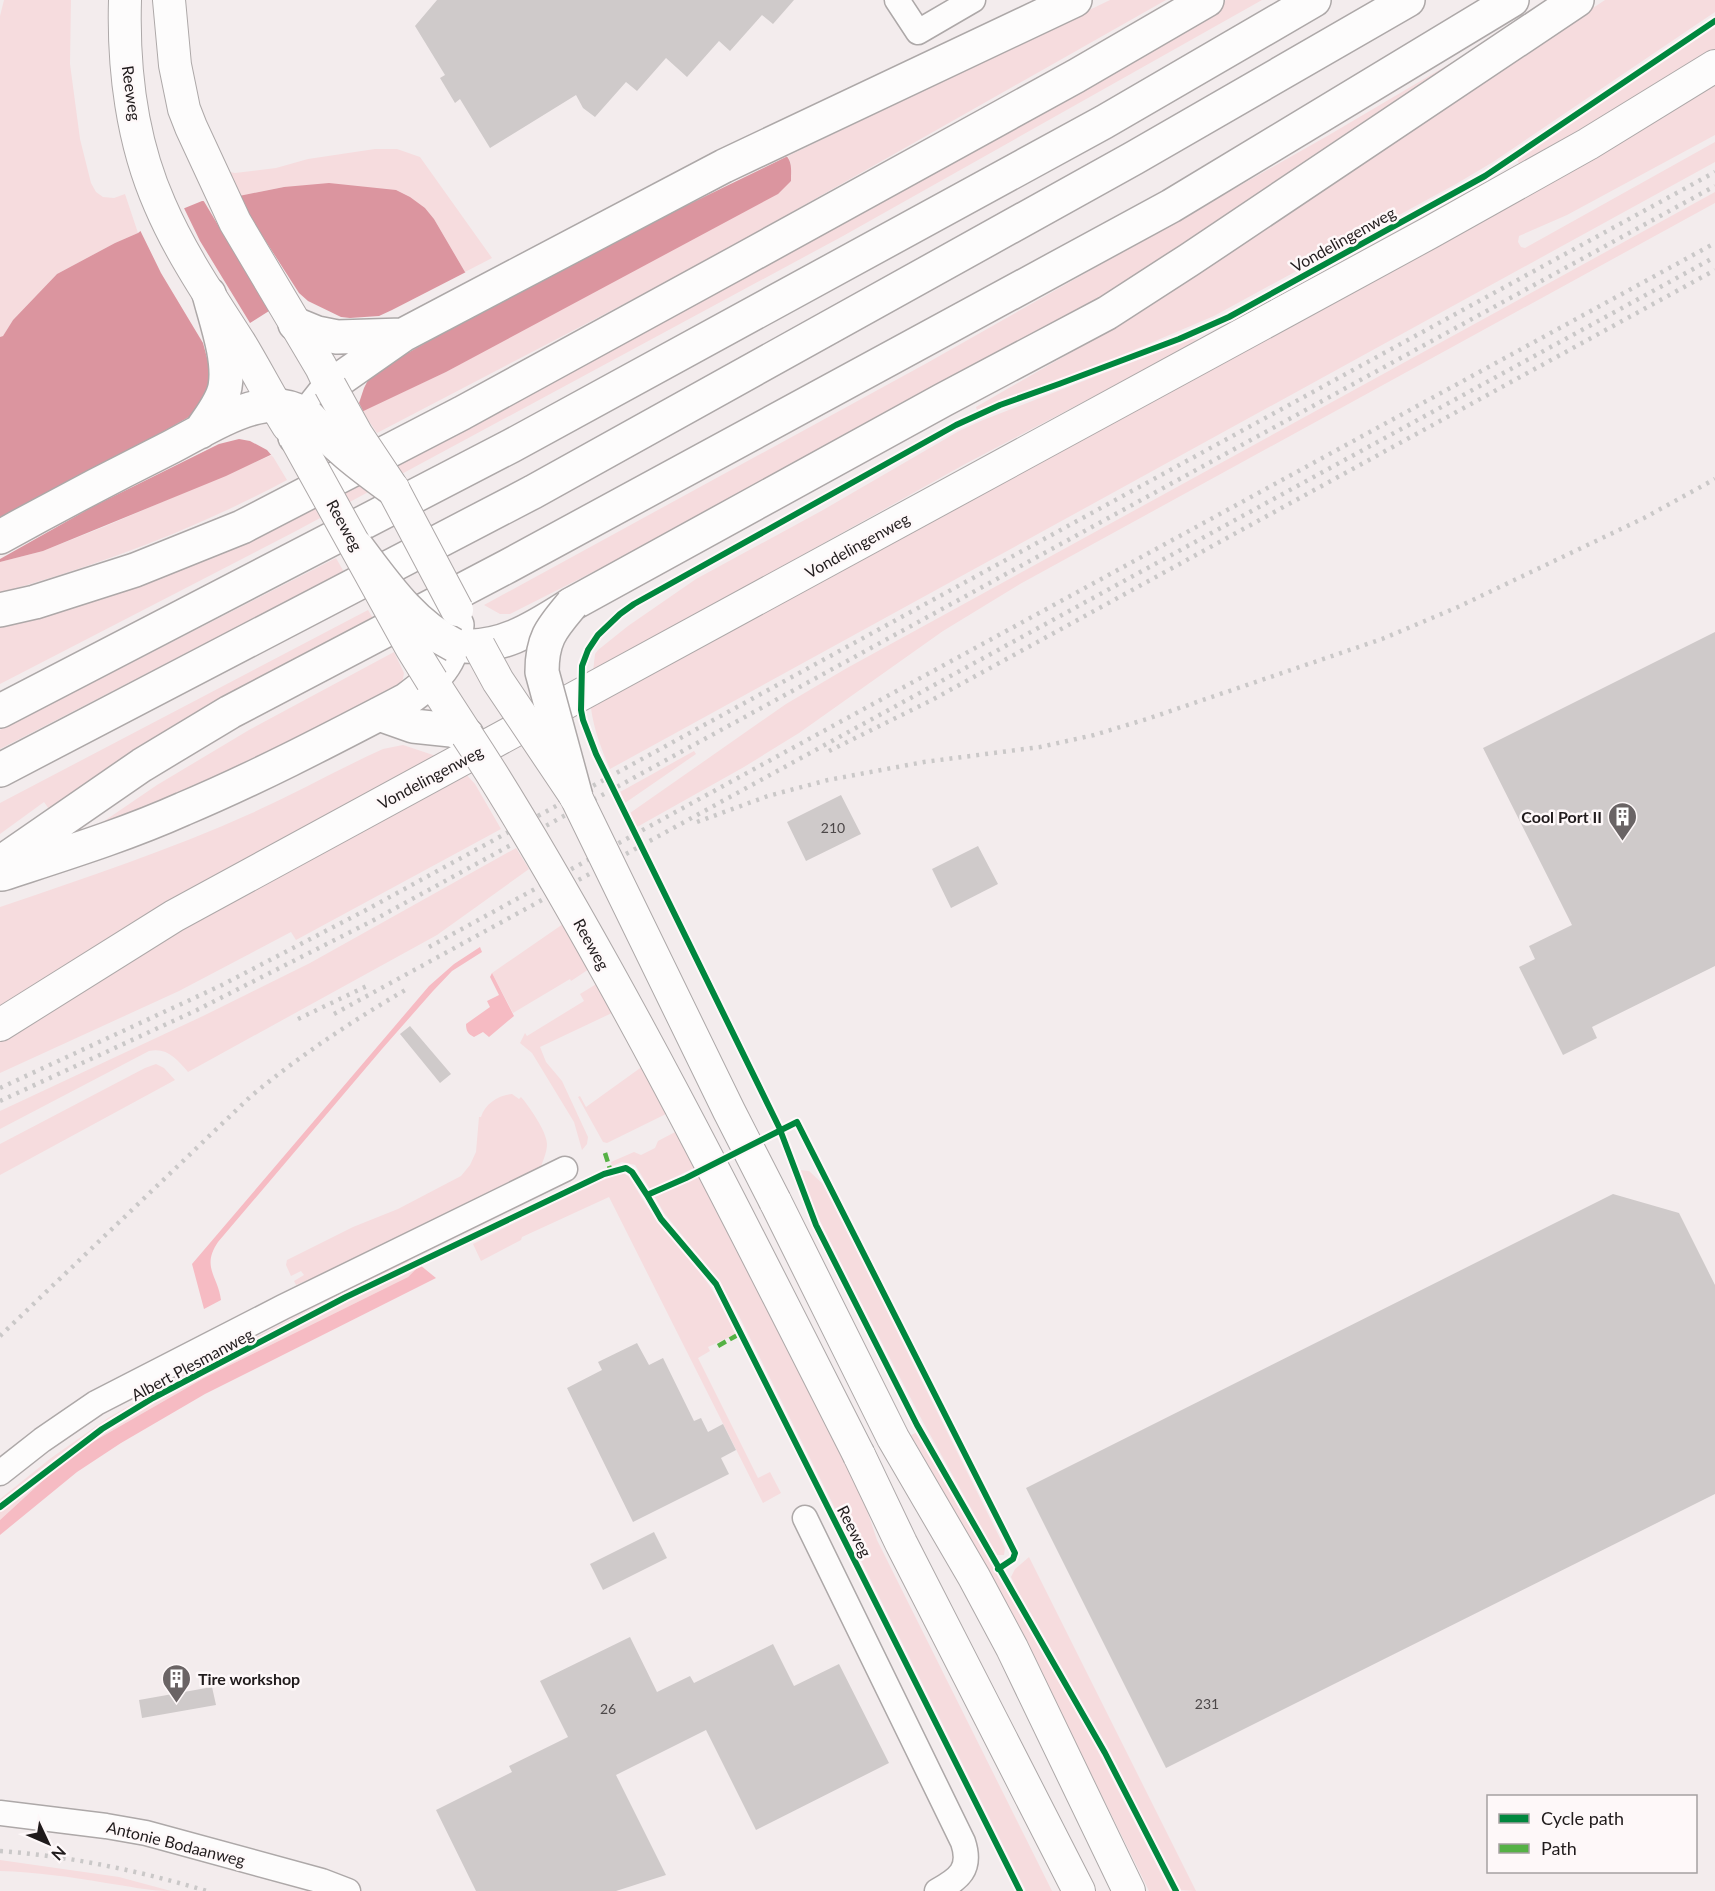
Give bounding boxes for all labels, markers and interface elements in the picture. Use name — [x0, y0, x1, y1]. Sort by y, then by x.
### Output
street label: Reeweg — [119, 64, 145, 122]
street label: Vondelingenweg — [1288, 202, 1398, 276]
street label: Reeweg — [323, 496, 367, 554]
street label: Vondelingenweg — [802, 508, 912, 582]
street label: Vondelingenweg — [374, 741, 486, 813]
building icon: Cool Port II — [1607, 800, 1639, 842]
place label: Cool Port II — [1521, 807, 1602, 826]
house number: 210 — [821, 819, 845, 836]
street label: Reeweg — [570, 915, 614, 973]
street label: Albert Plesmanweg — [128, 1324, 256, 1404]
street label: Reeweg — [834, 1502, 876, 1560]
building icon: Tire workshop — [161, 1662, 193, 1704]
place label: Tire workshop — [198, 1669, 300, 1688]
house number: 231 — [1195, 1695, 1219, 1712]
house number: 26 — [600, 1700, 616, 1717]
legend — [1487, 1795, 1697, 1873]
text: Cycle path — [1541, 1807, 1624, 1829]
north arrow — [18, 1813, 78, 1873]
street label: Antonie Bodaanweg — [105, 1817, 247, 1869]
text: Path — [1541, 1837, 1577, 1859]
text: N — [48, 1843, 70, 1865]

